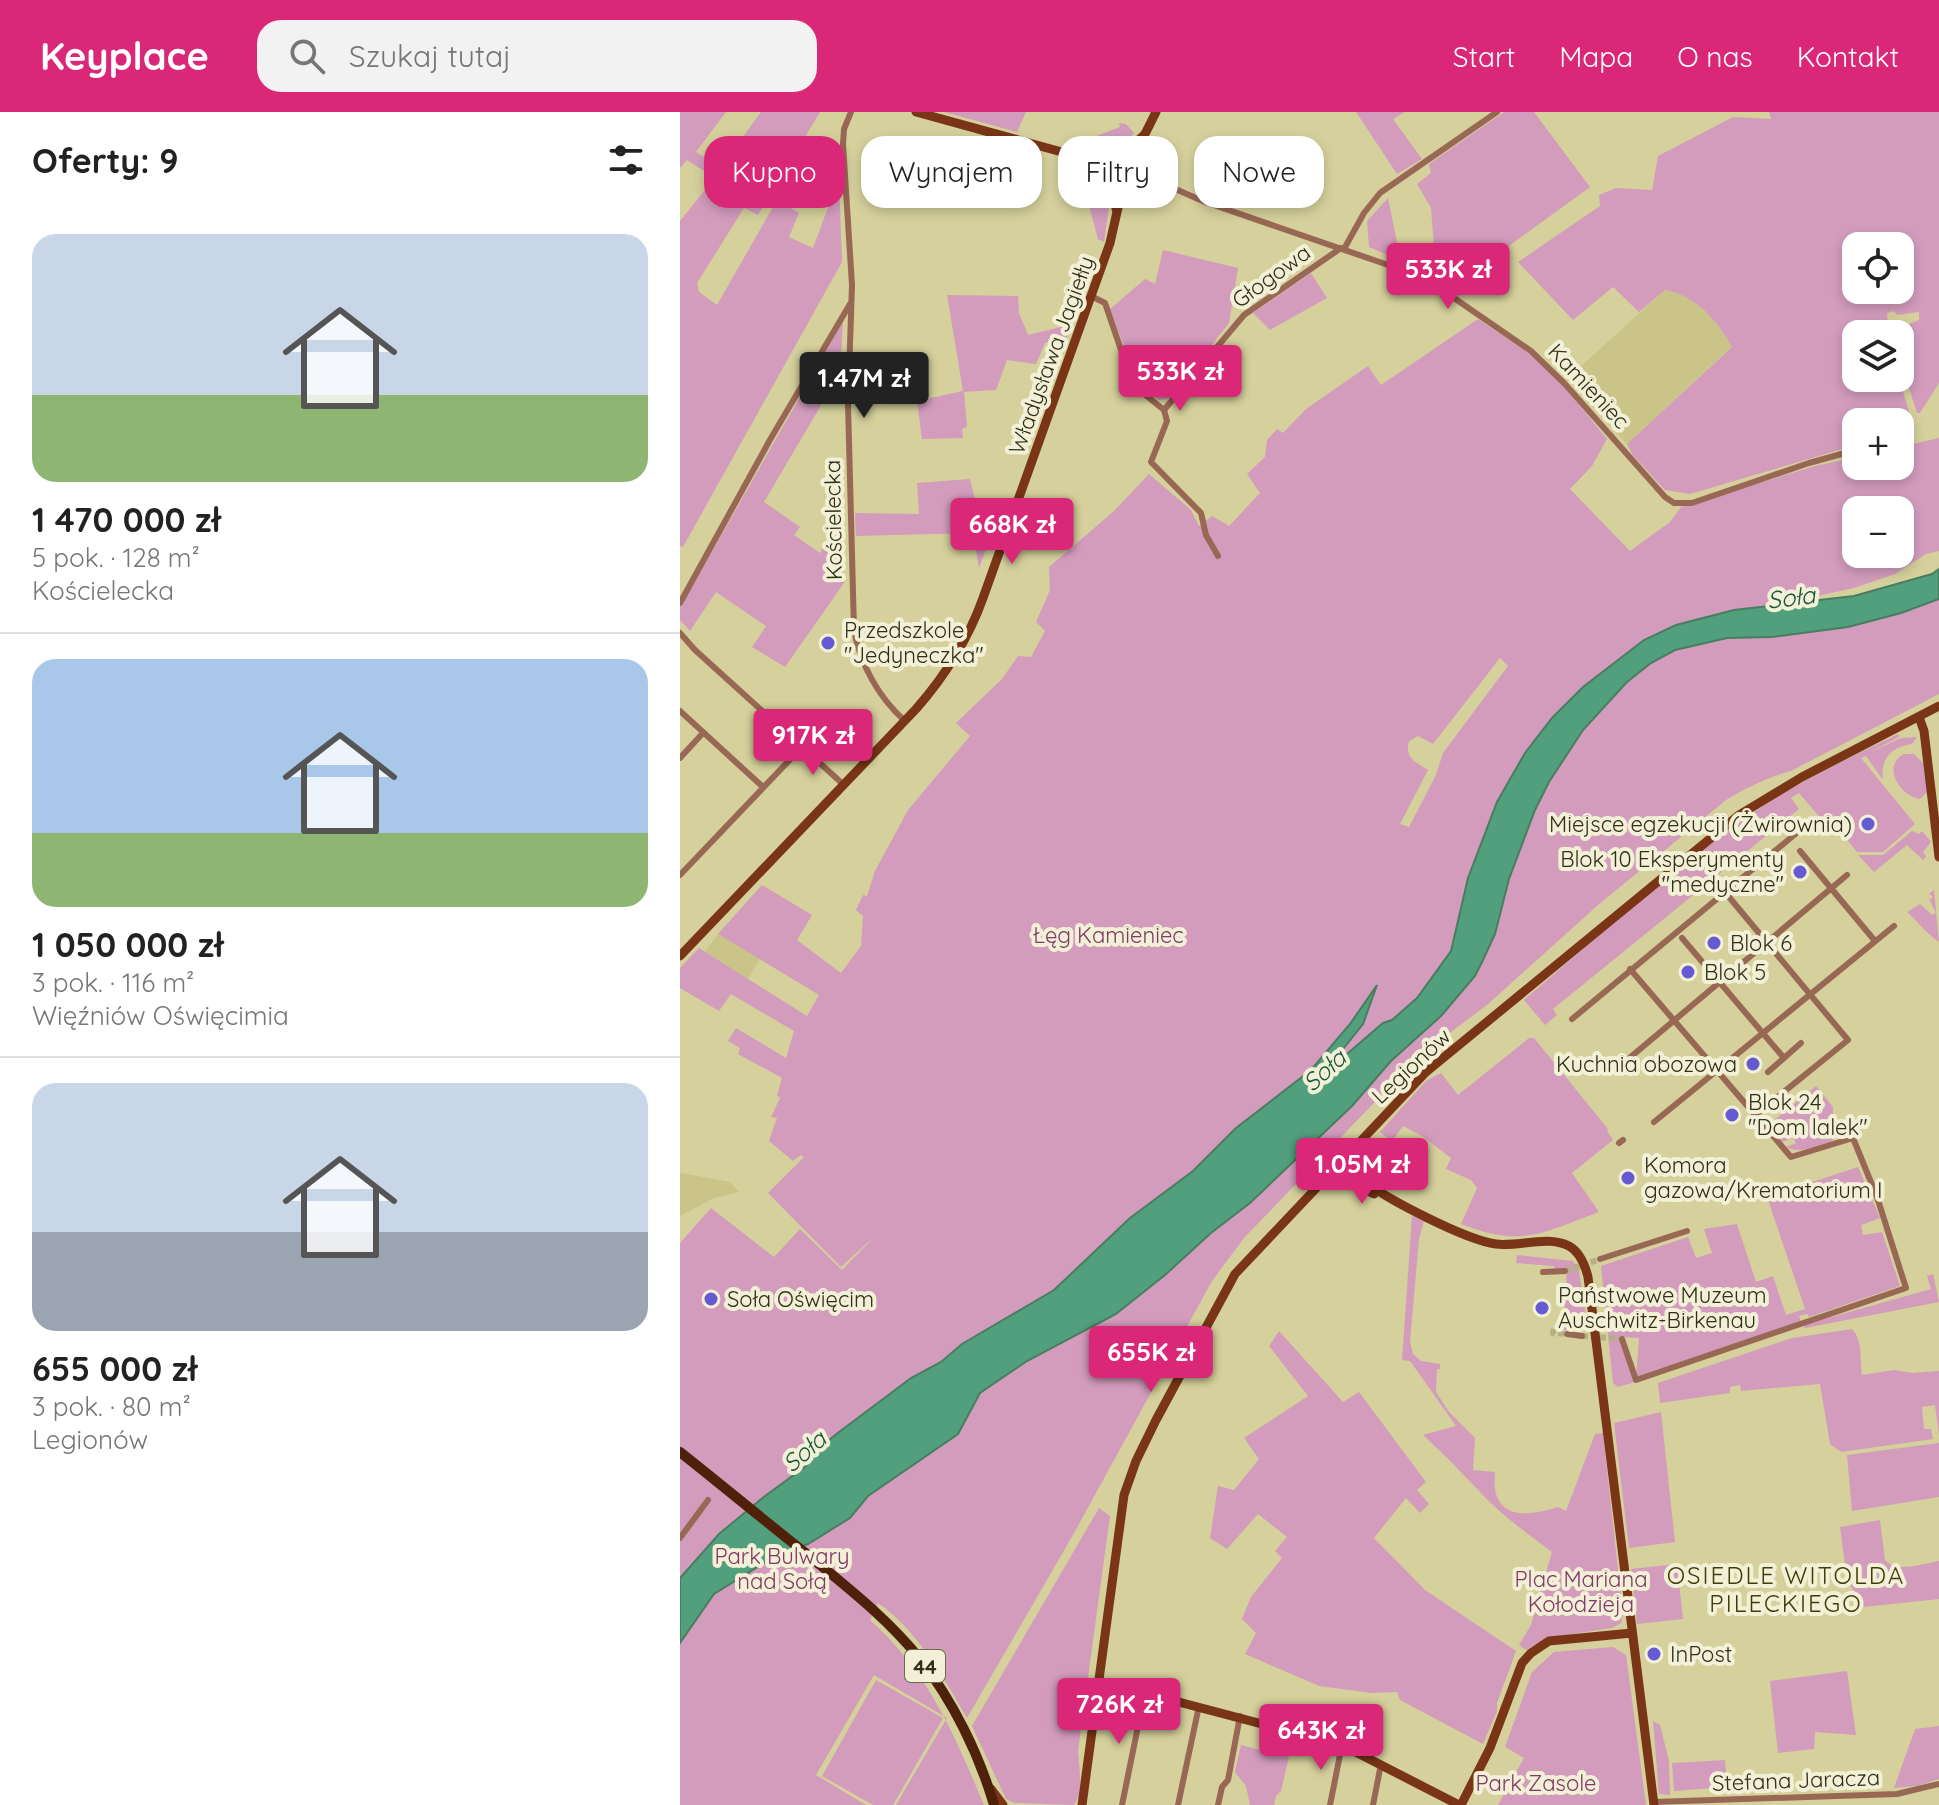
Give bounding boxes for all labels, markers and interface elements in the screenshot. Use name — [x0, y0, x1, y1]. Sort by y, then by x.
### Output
search box — [257, 20, 817, 92]
text: Keyplace — [40, 32, 209, 80]
icon: search — [285, 34, 329, 78]
text: Szukaj tutaj — [349, 37, 511, 75]
text: Start — [1453, 39, 1515, 74]
text: Mapa — [1559, 39, 1633, 74]
text: O nas — [1677, 39, 1753, 74]
text: Kontakt — [1797, 39, 1899, 74]
chip: Kupno — [704, 136, 845, 208]
chip: Wynajem — [861, 136, 1042, 208]
chip: Filtry — [1058, 136, 1178, 208]
chip: Nowe — [1194, 136, 1324, 208]
icon: filters — [604, 138, 648, 182]
text: Oferty: 9 — [32, 139, 178, 182]
map controls — [1842, 232, 1914, 568]
button: locate — [1842, 232, 1914, 304]
street label: Głogowa — [1226, 238, 1316, 314]
pin: 533K zł — [1374, 243, 1522, 311]
street label: Władysława Jagiełły — [1002, 252, 1100, 458]
text: 533K zł — [1405, 252, 1491, 285]
icon: home — [268, 286, 412, 430]
button: layers — [1842, 320, 1914, 392]
street label: Kamieniec — [1542, 337, 1636, 435]
pin: 533K zł — [1106, 345, 1254, 413]
pin: 1.47M zł — [781, 352, 947, 420]
text: 533K zł — [1137, 354, 1223, 387]
text: 1.47M zł — [818, 361, 910, 394]
button: + — [1842, 408, 1914, 480]
street label: Kościelecka — [818, 460, 848, 580]
button: − — [1842, 496, 1914, 568]
text: 1 470 000 zł — [32, 498, 221, 541]
pin: 668K zł — [938, 498, 1086, 566]
text: 668K zł — [969, 507, 1055, 540]
text: 5 pok. · 128 m² — [32, 541, 200, 574]
text: Kościelecka — [32, 574, 174, 607]
water label: Soła — [1765, 579, 1818, 615]
place label: Przedszkole "Jedyneczka" — [844, 616, 984, 669]
marker: Przedszkole "Jedyneczka" — [819, 634, 837, 652]
pin: 917K zł — [739, 709, 887, 777]
icon: home — [268, 711, 412, 855]
text: 917K zł — [771, 718, 855, 751]
place label: Miejsce egzekucji (Żwirownia) — [1549, 810, 1852, 838]
marker: Miejsce egzekucji (Żwirownia) — [1859, 815, 1877, 833]
place label: Blok 10 Eksperymenty "medyczne" — [1560, 845, 1784, 898]
marker: Blok 10 Eksperymenty "medyczne" — [1791, 863, 1809, 881]
park label: Łęg Kamieniec — [1032, 921, 1184, 949]
text: 1 050 000 zł — [32, 923, 223, 966]
place label: Blok 6 — [1730, 929, 1792, 957]
marker: Blok 6 — [1705, 934, 1723, 952]
place label: Blok 5 — [1704, 958, 1766, 986]
marker: Blok 5 — [1679, 963, 1697, 981]
text: 3 pok. · 116 m² — [32, 966, 194, 999]
text: Więźniów Oświęcimia — [32, 999, 289, 1032]
street label: Legionów — [1366, 1022, 1456, 1110]
water label: Soła — [1296, 1042, 1353, 1097]
place label: Kuchnia obozowa — [1556, 1050, 1737, 1078]
marker: Kuchnia obozowa — [1744, 1055, 1762, 1073]
place label: Blok 24 "Dom lalek" — [1748, 1088, 1868, 1141]
marker: Blok 24 "Dom lalek" — [1723, 1106, 1741, 1124]
icon: home — [268, 1135, 412, 1279]
pin: 1.05M zł — [1279, 1138, 1445, 1206]
text: 1.05M zł — [1314, 1147, 1410, 1180]
place label: Komora gazowa/Krematorium I — [1644, 1151, 1882, 1204]
marker: Komora gazowa/Krematorium I — [1619, 1169, 1637, 1187]
place label: Państwowe Muzeum Auschwitz-Birkenau — [1558, 1281, 1767, 1334]
place label: Soła Oświęcim — [727, 1285, 874, 1313]
marker: Soła Oświęcim — [702, 1290, 720, 1308]
marker: Państwowe Muzeum Auschwitz-Birkenau — [1533, 1299, 1551, 1317]
pin: 655K zł — [1077, 1326, 1225, 1394]
text: 655K zł — [1107, 1335, 1195, 1368]
text: 655 000 zł — [32, 1347, 197, 1390]
text: 3 pok. · 80 m² — [32, 1390, 191, 1423]
text: Legionów — [32, 1423, 148, 1456]
water label: Soła — [776, 1423, 833, 1478]
park label: Park Bulwary nad Sołą — [714, 1542, 850, 1595]
district label: OSIEDLE WITOLDA PILECKIEGO — [1667, 1560, 1905, 1618]
park label: Plac Mariana Kołodzieja — [1515, 1565, 1648, 1618]
place label: InPost — [1670, 1640, 1732, 1668]
marker: InPost — [1645, 1645, 1663, 1663]
road number: 44 — [905, 1650, 945, 1682]
pin: 726K zł — [1045, 1678, 1193, 1746]
text: 726K zł — [1075, 1687, 1163, 1720]
pin: 643K zł — [1247, 1704, 1395, 1772]
text: 643K zł — [1277, 1713, 1365, 1746]
street label: Stefana Jaracza — [1711, 1763, 1881, 1797]
park label: Park Zasole — [1476, 1769, 1596, 1797]

